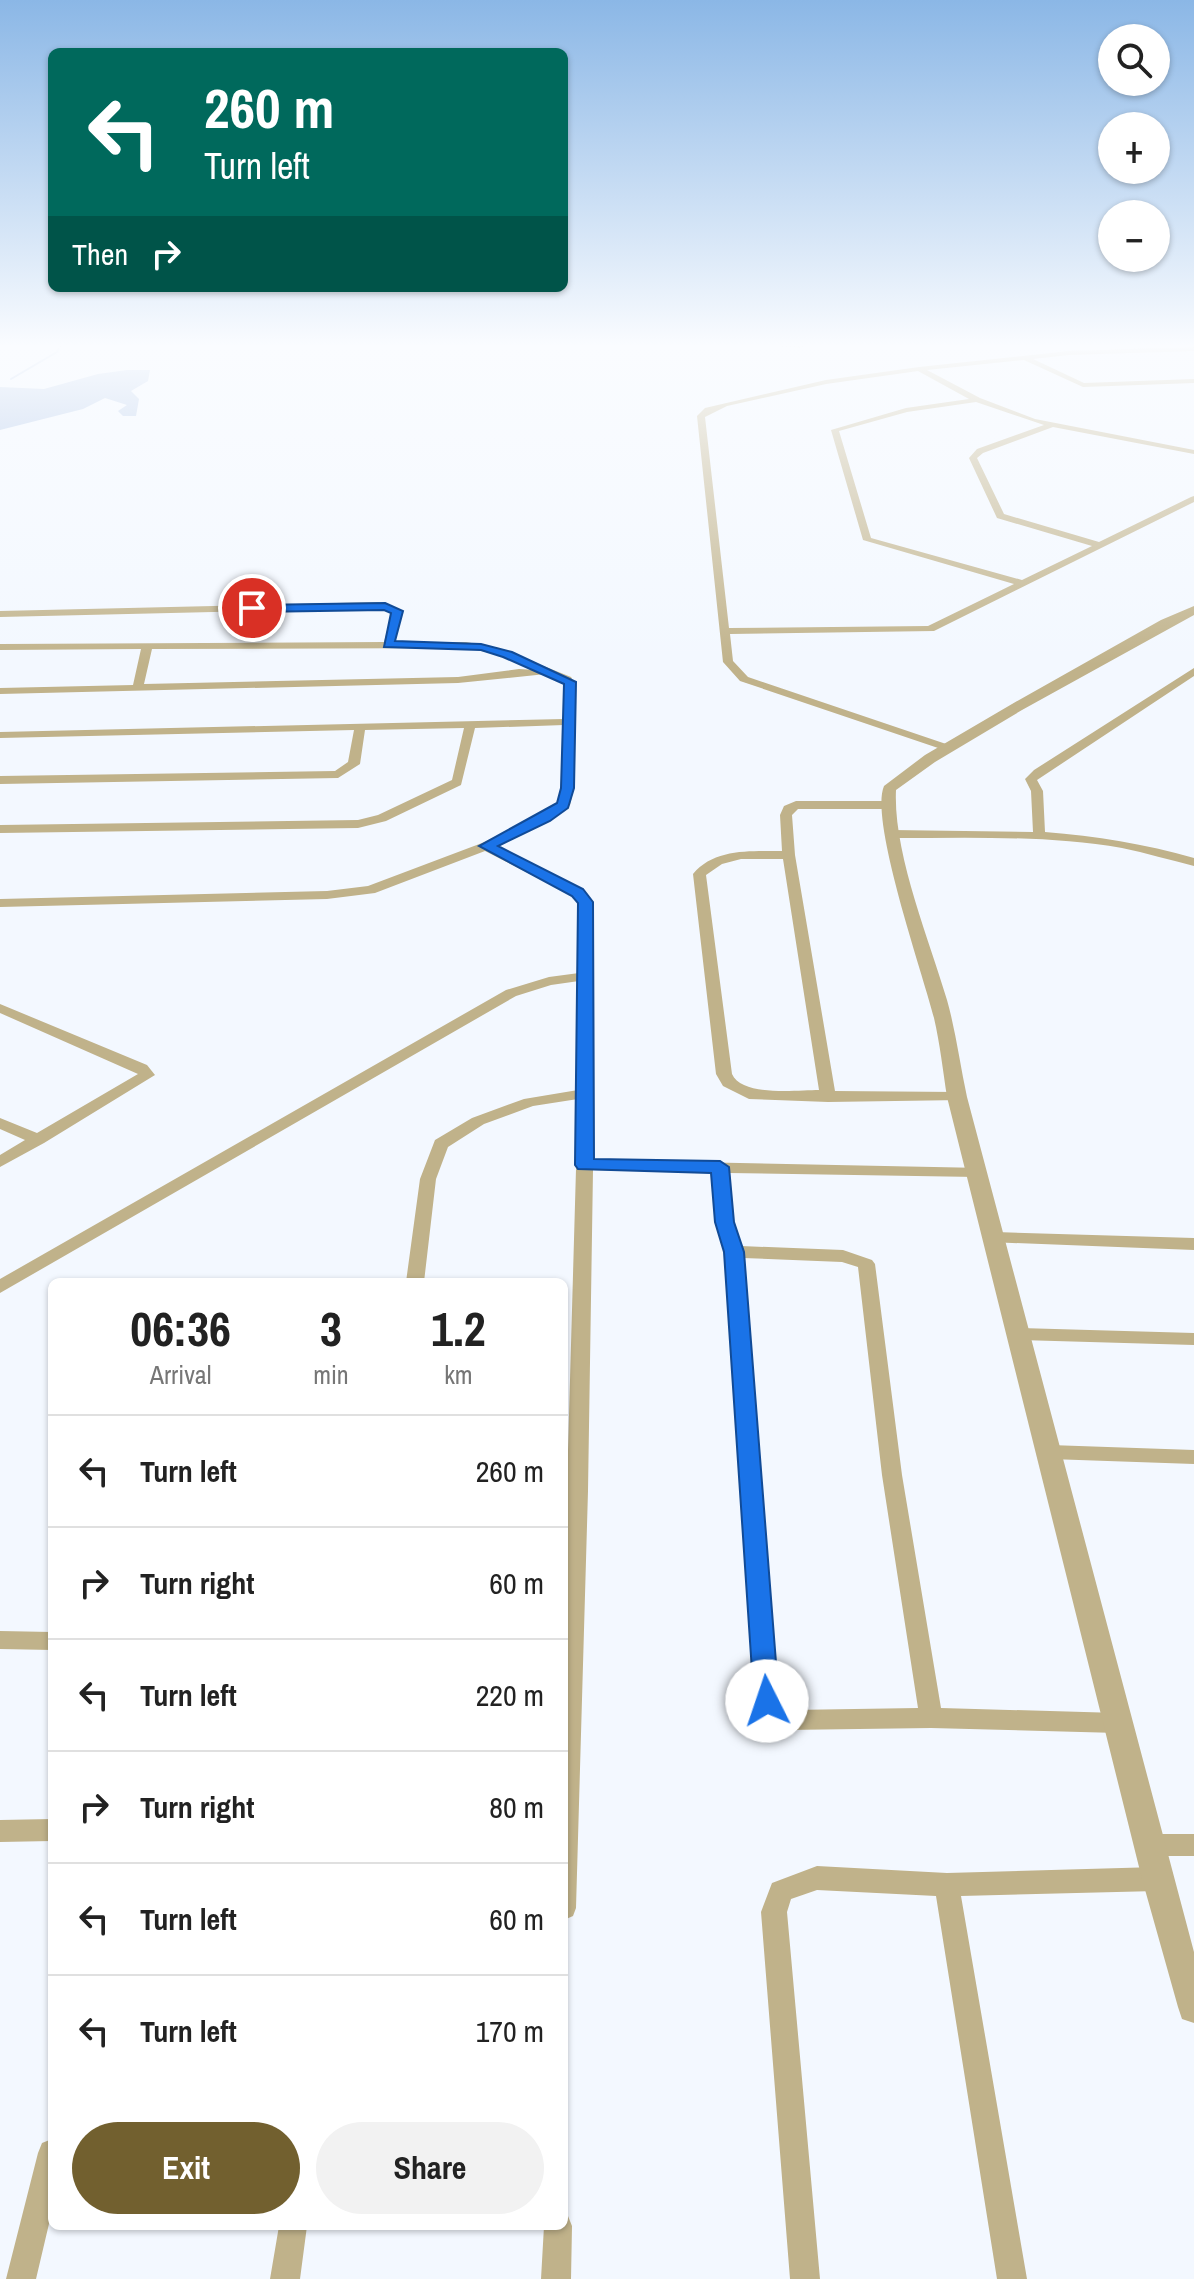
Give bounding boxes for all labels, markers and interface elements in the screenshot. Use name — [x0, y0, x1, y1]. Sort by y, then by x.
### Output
map controls — [1098, 24, 1170, 272]
button: search — [1098, 24, 1170, 96]
text: 260 m — [204, 70, 334, 145]
icon: left — [72, 80, 176, 184]
button: + — [1098, 112, 1170, 184]
text: Turn left — [204, 142, 310, 190]
button: − — [1098, 200, 1170, 272]
icon: right — [144, 232, 188, 276]
text: Then — [72, 234, 128, 274]
pin — [218, 574, 286, 642]
icon: arrive — [230, 586, 274, 630]
text: 06:36 — [130, 1296, 231, 1361]
text: 3 — [320, 1296, 342, 1361]
text: 1.2 — [431, 1296, 486, 1361]
text: Arrival — [150, 1357, 211, 1392]
text: min — [313, 1357, 349, 1392]
text: km — [444, 1357, 473, 1392]
icon: left — [72, 1449, 116, 1493]
text: Turn left — [140, 1451, 237, 1491]
text: 260 m — [476, 1451, 544, 1491]
icon: right — [72, 1561, 116, 1605]
text: Turn right — [140, 1563, 254, 1603]
text: 60 m — [489, 1563, 544, 1603]
position arrow — [725, 1659, 809, 1743]
icon: left — [72, 1673, 116, 1717]
text: Turn left — [140, 1675, 237, 1715]
text: 220 m — [476, 1675, 544, 1715]
icon: right — [72, 1785, 116, 1829]
text: Turn right — [140, 1787, 254, 1827]
text: 80 m — [489, 1787, 544, 1827]
icon: left — [72, 1897, 116, 1941]
text: Turn left — [140, 1899, 237, 1939]
text: 60 m — [489, 1899, 544, 1939]
icon: left — [72, 2009, 116, 2053]
text: Turn left — [140, 2011, 237, 2051]
text: 170 m — [476, 2011, 544, 2051]
button: Exit — [72, 2122, 300, 2214]
button: Share — [316, 2122, 544, 2214]

